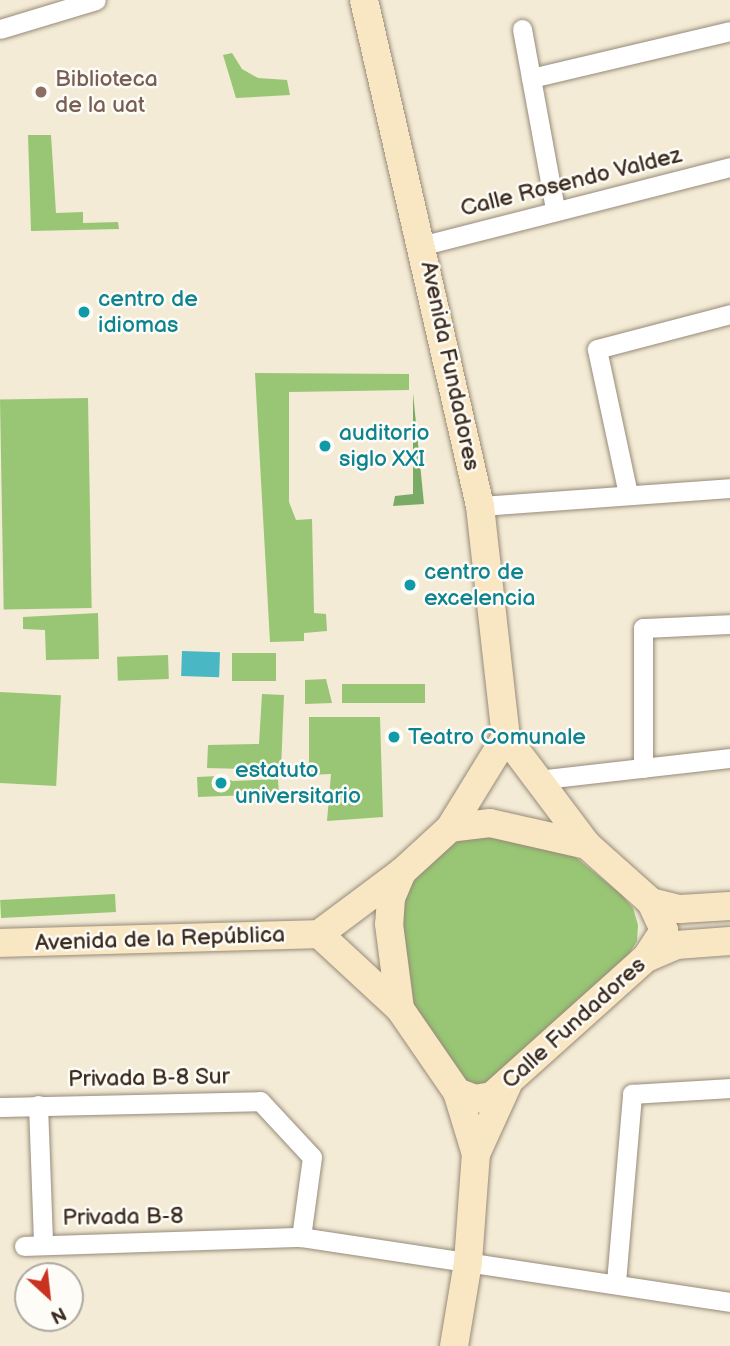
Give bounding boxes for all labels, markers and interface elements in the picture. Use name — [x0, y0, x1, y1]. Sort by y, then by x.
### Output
place label: Biblioteca de la uat — [55, 65, 158, 119]
marker: Biblioteca de la uat — [33, 84, 49, 100]
street label: Calle Rosendo Valdez — [457, 141, 685, 223]
street label: Avenida Fundadores — [414, 259, 486, 473]
place label: centro de idiomas — [98, 285, 198, 339]
marker: centro de idiomas — [76, 304, 92, 320]
place label: auditorio siglo XXI — [339, 419, 430, 473]
marker: auditorio siglo XXI — [317, 438, 333, 454]
place label: centro de excelencia — [424, 558, 535, 612]
marker: centro de excelencia — [402, 577, 418, 593]
place label: Teatro Comunale — [408, 723, 586, 751]
marker: Teatro Comunale — [386, 729, 402, 745]
place label: estatuto universitario — [235, 756, 361, 810]
marker: estatuto universitario — [213, 775, 229, 791]
street label: Avenida de la República — [34, 921, 286, 957]
street label: Calle Fundadores — [496, 951, 652, 1095]
street label: Privada B-8 Sur — [68, 1063, 230, 1093]
street label: Privada B-8 — [62, 1202, 184, 1232]
north arrow — [14, 1262, 84, 1332]
text: N — [46, 1301, 69, 1328]

